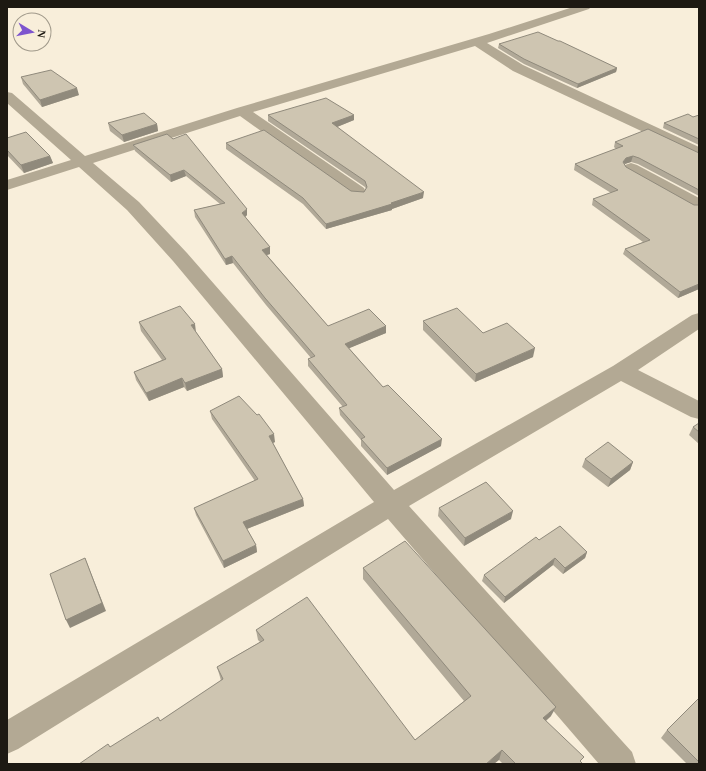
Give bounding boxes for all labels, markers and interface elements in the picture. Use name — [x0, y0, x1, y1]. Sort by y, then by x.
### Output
north arrow — [12, 12, 52, 52]
text: N — [35, 29, 48, 39]

